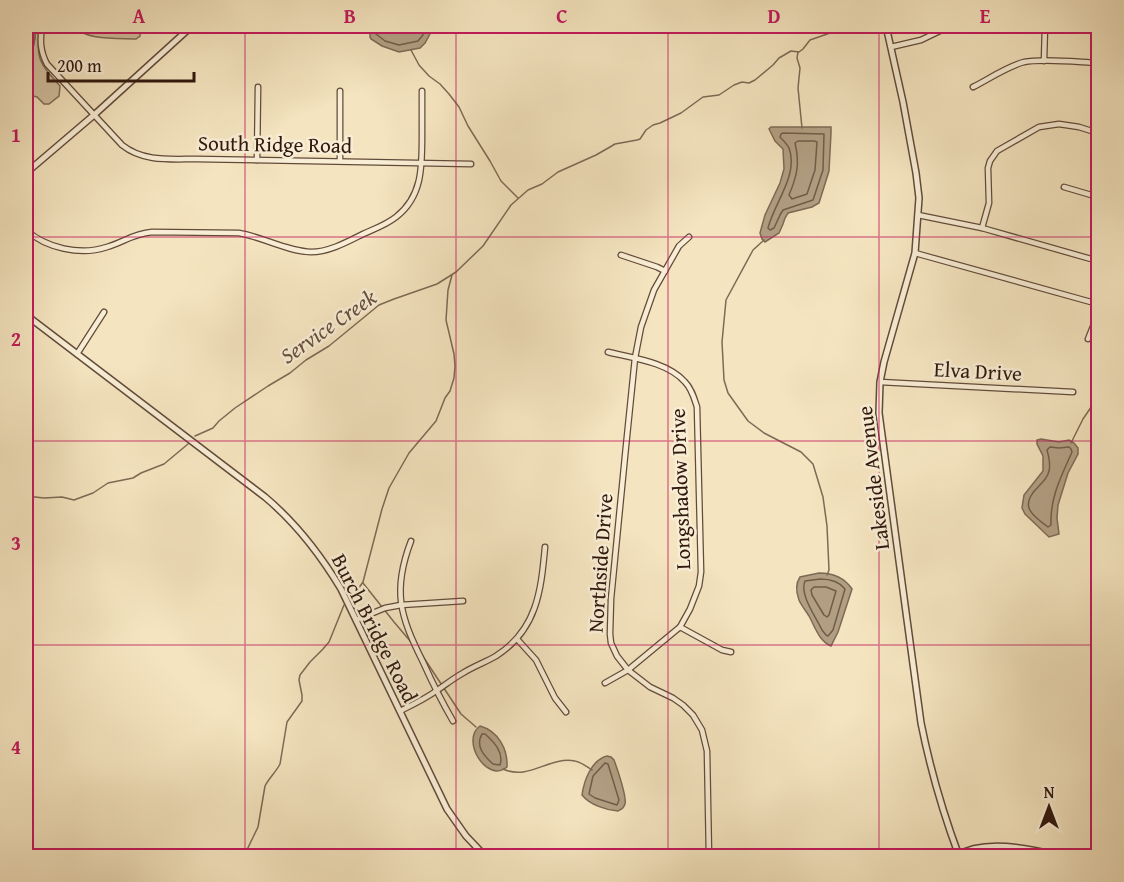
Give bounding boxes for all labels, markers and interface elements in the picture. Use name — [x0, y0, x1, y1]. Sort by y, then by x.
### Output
text: A — [133, 1, 146, 30]
text: B — [344, 1, 356, 30]
text: C — [556, 1, 568, 30]
text: D — [767, 1, 781, 30]
text: E — [980, 1, 991, 30]
scale bar — [48, 45, 194, 83]
text: 200 m — [57, 52, 102, 79]
text: 1 — [11, 120, 21, 149]
street label: South Ridge Road — [198, 127, 353, 161]
water label: Service Creek — [273, 281, 383, 371]
text: 2 — [11, 324, 21, 353]
street label: Elva Drive — [933, 353, 1023, 389]
street label: Lakeside Avenue — [849, 404, 897, 552]
street label: Longshadow Drive — [662, 408, 698, 570]
street label: Northside Drive — [580, 492, 620, 634]
text: 3 — [11, 528, 21, 557]
street label: Burch Bridge Road — [324, 548, 426, 709]
text: 4 — [11, 732, 21, 761]
north arrow — [1019, 777, 1079, 837]
text: N — [1044, 780, 1055, 804]

